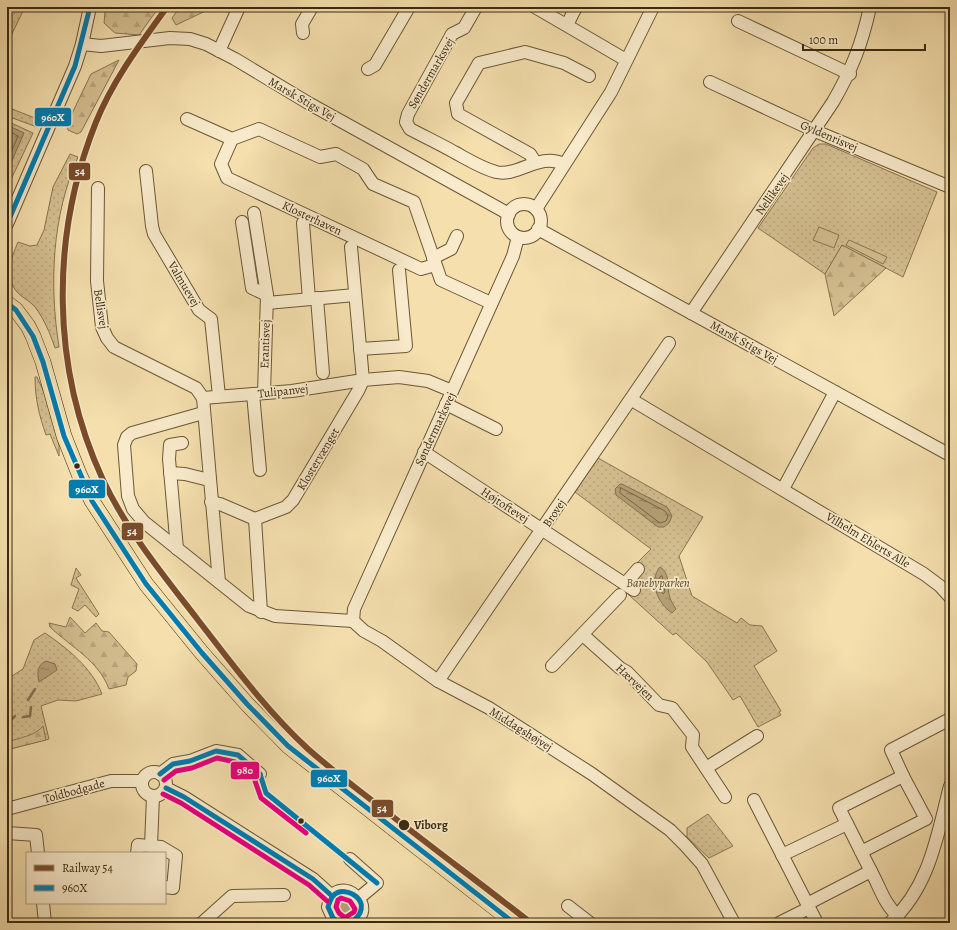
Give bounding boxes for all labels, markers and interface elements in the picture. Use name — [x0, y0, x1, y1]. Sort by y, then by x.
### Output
scale bar — [803, 26, 925, 52]
text: 100 m — [809, 32, 838, 48]
street label: Søndermarksvej — [404, 35, 458, 111]
street label: Marsk Stigs Vej — [265, 73, 339, 125]
line badge: 960X — [34, 107, 72, 127]
text: 960X — [41, 110, 65, 125]
street label: Gyldenrisvej — [798, 117, 860, 155]
line badge: 54 — [68, 162, 91, 181]
text: 54 — [75, 164, 85, 179]
street label: Nellikevej — [752, 170, 792, 218]
street label: Klosterhaven — [280, 197, 345, 239]
street label: Valmuevej — [164, 257, 204, 310]
street label: Bellisvej — [90, 288, 112, 330]
street label: Marsk Stigs Vej — [707, 317, 781, 367]
street label: Erantisvej — [256, 319, 274, 369]
street label: Tulipanvej — [257, 380, 309, 402]
street label: Søndermarksvej — [411, 390, 459, 468]
street label: Klostervænget — [293, 425, 343, 493]
unlabelled marker — [72, 461, 82, 471]
line badge: 960X — [68, 479, 106, 499]
text: 960X — [75, 482, 99, 497]
street label: Højtoftevej — [478, 483, 532, 527]
street label: Brovej — [539, 496, 569, 530]
street label: Vilhelm Ehlerts Alle — [822, 508, 913, 572]
line badge: 54 — [121, 522, 144, 541]
text: 54 — [127, 524, 137, 539]
park label: Banebyparken — [626, 575, 690, 591]
street label: Hærvejen — [612, 660, 658, 704]
street label: Middagshøjvej — [486, 703, 556, 755]
line badge: 980 — [230, 761, 260, 780]
text: 980 — [237, 763, 253, 778]
line badge: 960X — [310, 769, 348, 788]
text: 960X — [317, 771, 341, 786]
street label: Toldbodgade — [42, 775, 106, 807]
line badge: 54 — [371, 799, 394, 818]
text: 54 — [377, 801, 387, 816]
unlabelled marker — [296, 816, 306, 826]
place label: Viborg — [413, 817, 449, 833]
marker: Viborg — [397, 818, 411, 832]
legend — [26, 852, 166, 904]
text: Railway 54 — [62, 860, 114, 876]
text: 960X — [62, 880, 87, 896]

